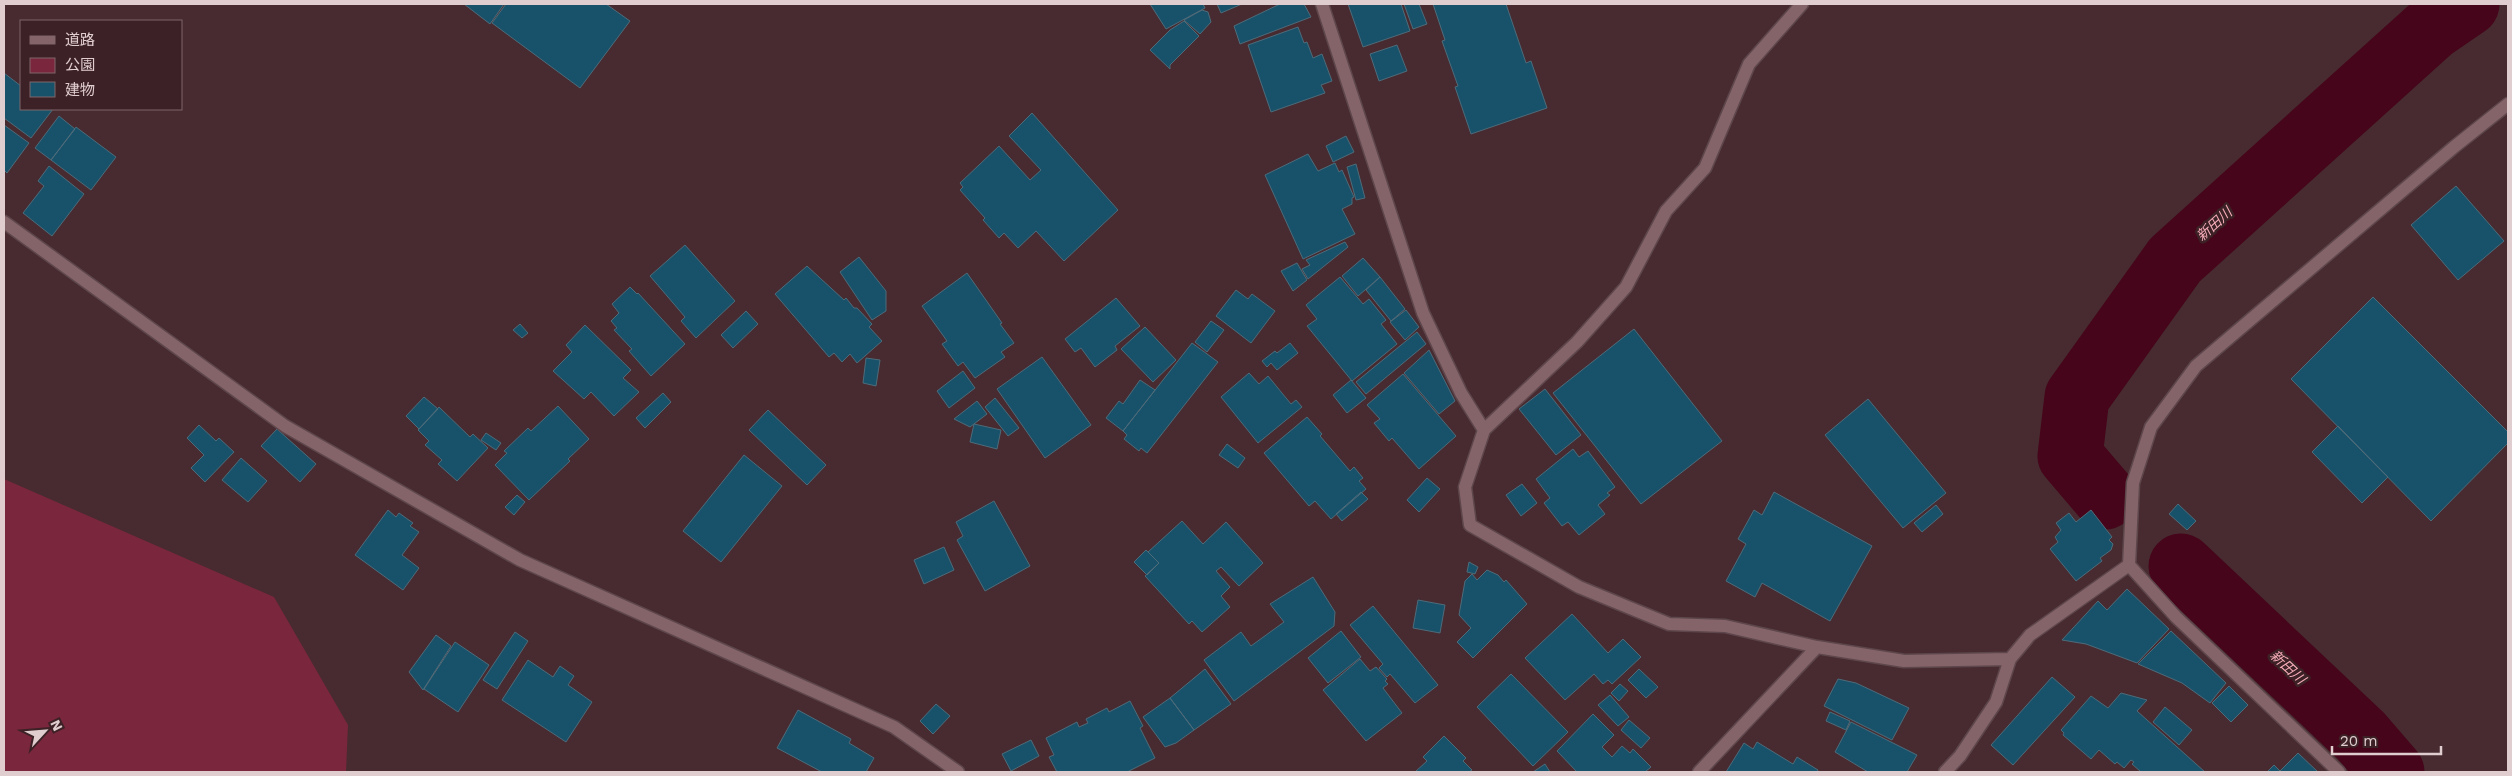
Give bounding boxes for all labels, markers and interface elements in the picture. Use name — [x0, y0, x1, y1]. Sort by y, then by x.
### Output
legend — [20, 20, 182, 110]
text: 道路 — [65, 31, 95, 49]
text: 公園 — [65, 56, 95, 74]
text: 建物 — [65, 81, 95, 99]
water label: 新田川 — [2193, 203, 2236, 244]
water label: 新田川 — [2267, 647, 2310, 689]
north arrow — [20, 706, 70, 756]
text: N — [47, 717, 66, 733]
scale bar — [2332, 724, 2441, 756]
text: 20 m — [2340, 732, 2378, 750]

